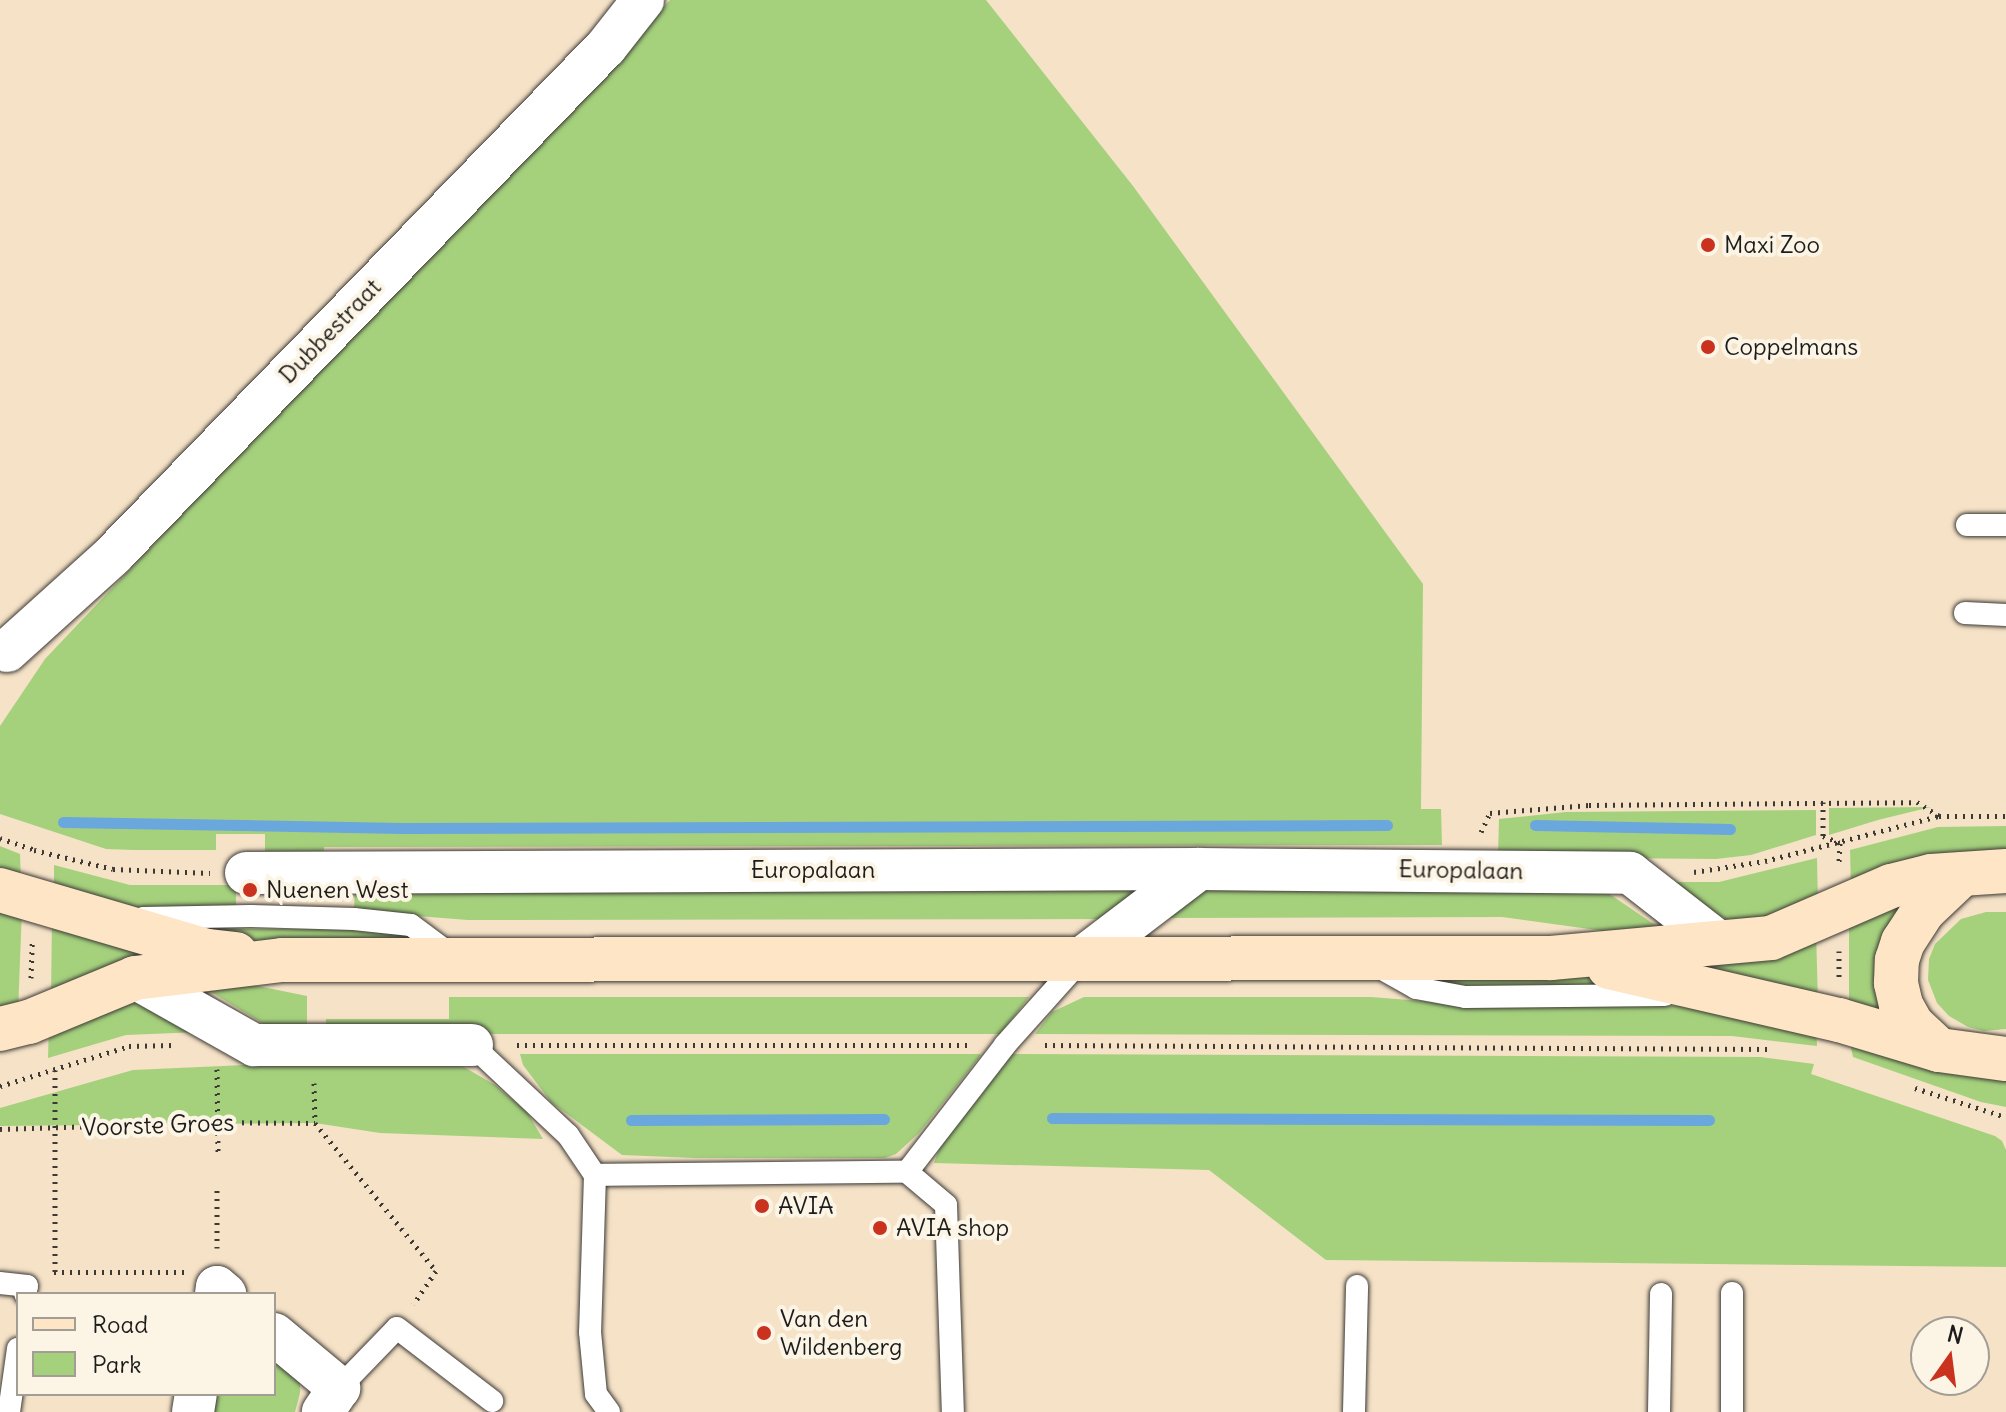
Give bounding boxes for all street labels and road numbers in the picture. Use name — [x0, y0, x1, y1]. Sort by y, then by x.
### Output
street label: Dubbestraat — [273, 273, 387, 389]
street label: Europalaan — [1398, 855, 1524, 885]
street label: Europalaan — [751, 856, 875, 884]
street label: Voorste Groes — [81, 1108, 235, 1142]

